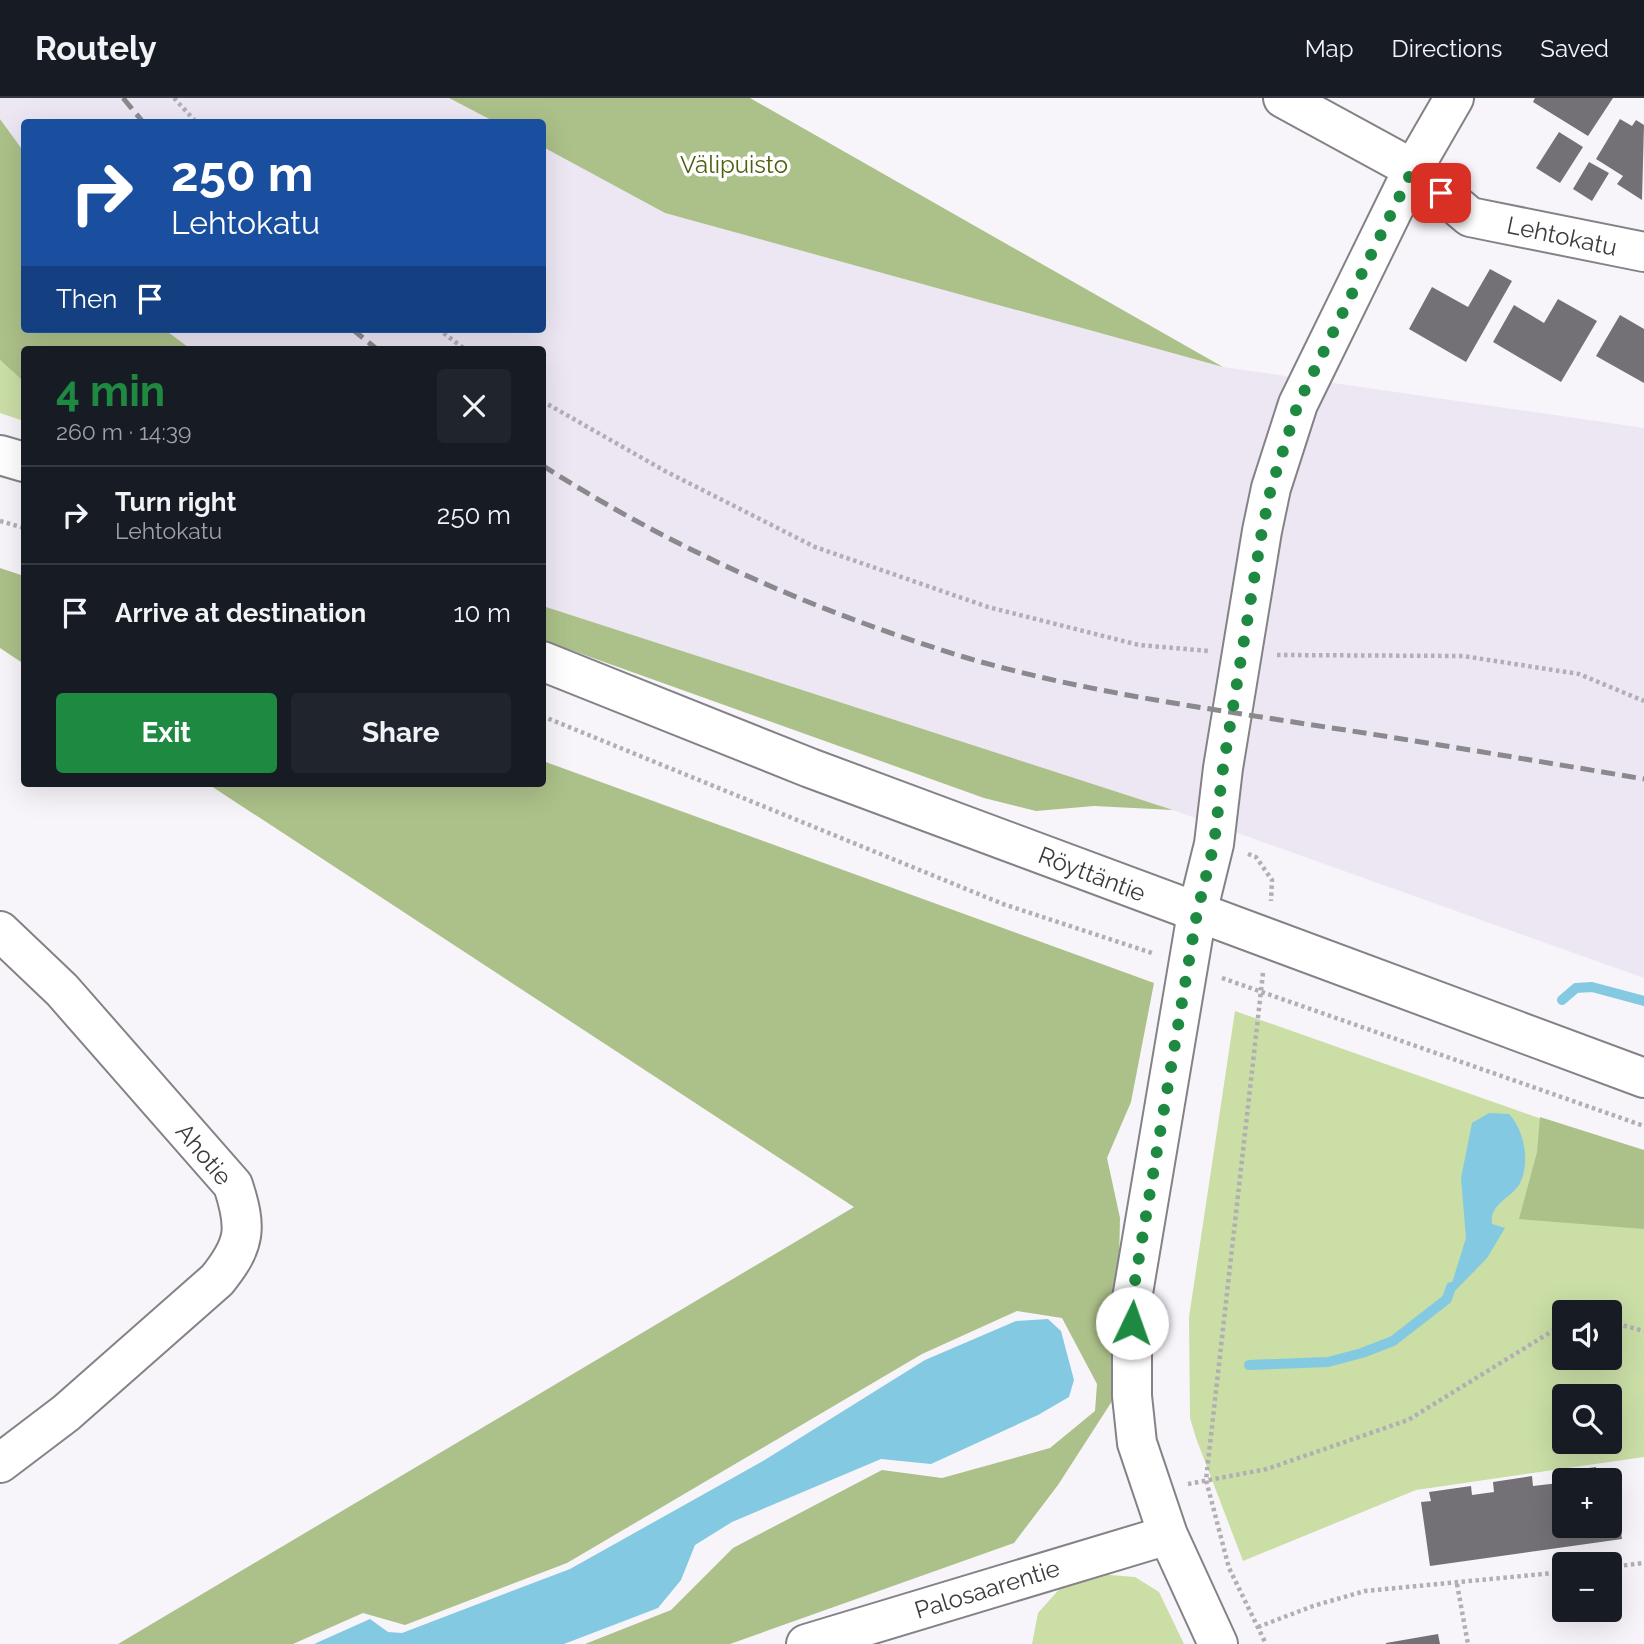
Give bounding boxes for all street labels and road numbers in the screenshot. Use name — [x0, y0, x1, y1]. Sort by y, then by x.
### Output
street label: Lehtokatu — [1504, 210, 1620, 262]
street label: Röyttäntie — [1034, 840, 1150, 908]
street label: Ahotie — [170, 1117, 238, 1191]
street label: Palosaarentie — [911, 1553, 1063, 1625]

